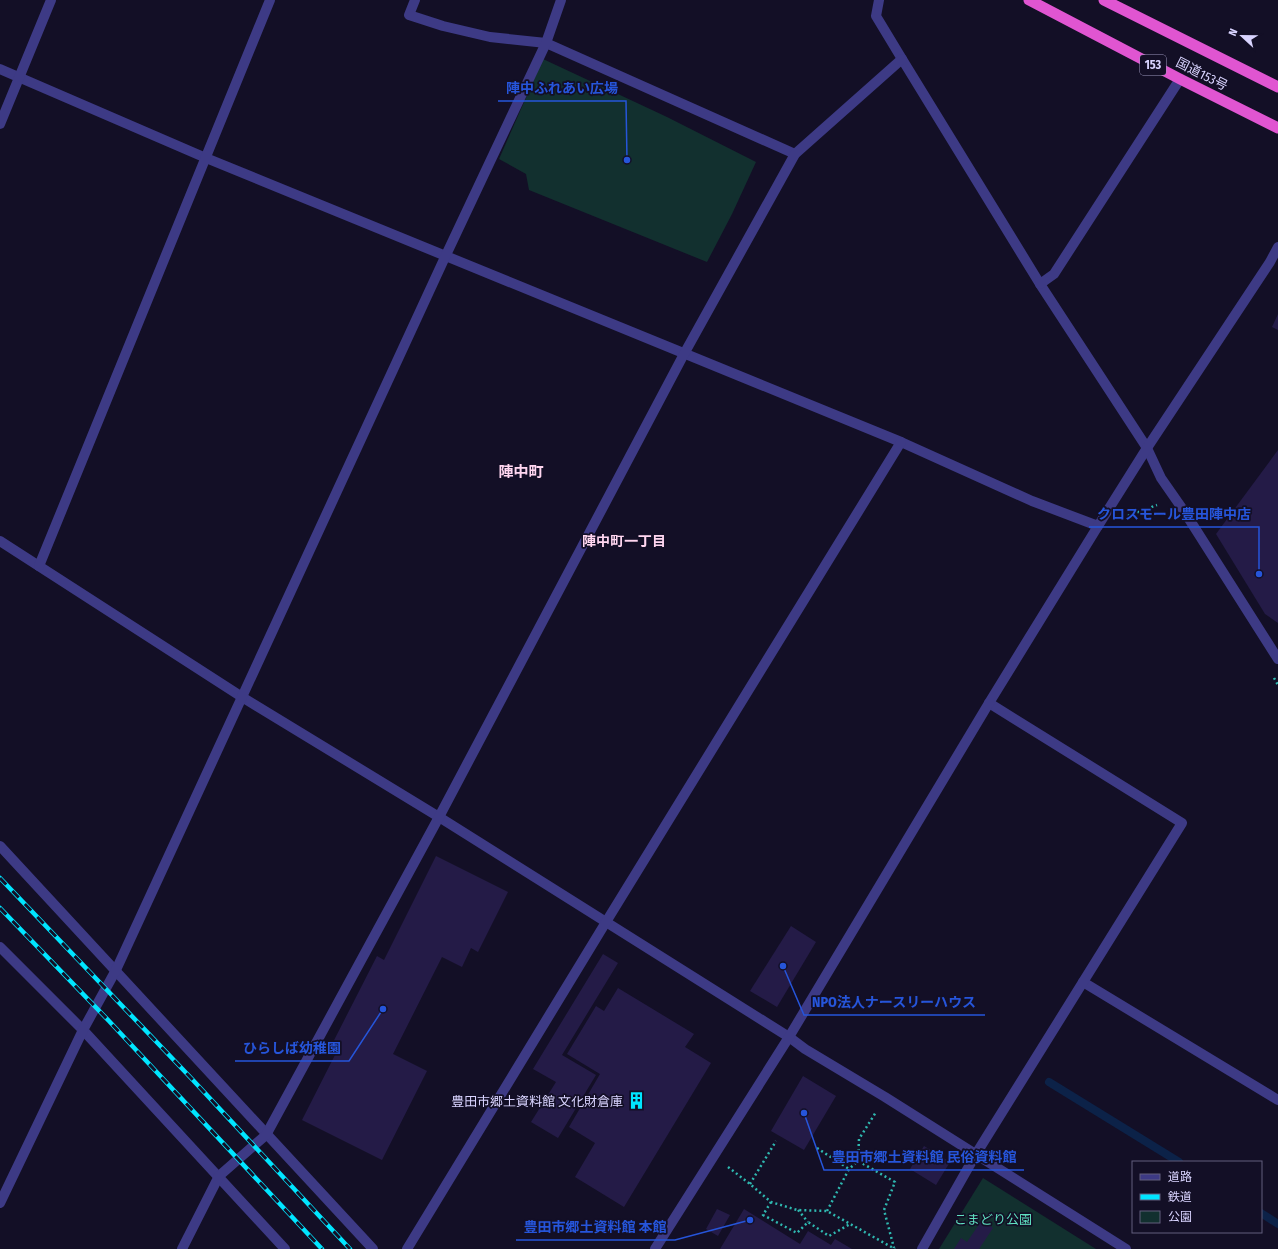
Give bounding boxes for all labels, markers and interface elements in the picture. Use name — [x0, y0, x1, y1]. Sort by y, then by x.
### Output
north arrow — [1222, 16, 1262, 56]
text: N — [1226, 27, 1240, 38]
road number: 153 — [1140, 55, 1166, 75]
street label: 国道153号 — [1174, 55, 1230, 93]
callout: 陣中ふれあい広場 — [498, 75, 626, 101]
text: 陣中ふれあい広場 — [506, 80, 618, 97]
district label: 陣中町 — [498, 463, 544, 481]
callout: クロスモール豊田陣中店 — [1089, 501, 1259, 527]
text: クロスモール豊田陣中店 — [1097, 506, 1251, 523]
district label: 陣中町一丁目 — [582, 533, 666, 550]
callout: NPO法人ナースリーハウス — [804, 989, 985, 1015]
text: NPO法人ナースリーハウス — [812, 994, 976, 1011]
callout: ひらしば幼稚園 — [235, 1035, 349, 1061]
text: ひらしば幼稚園 — [243, 1040, 341, 1057]
building icon: 豊田市郷土資料館 文化財倉庫 — [626, 1091, 646, 1111]
place label: 豊田市郷土資料館 文化財倉庫 — [451, 1094, 623, 1109]
callout: 豊田市郷土資料館 民俗資料館 — [824, 1144, 1024, 1170]
text: 豊田市郷土資料館 民俗資料館 — [832, 1149, 1016, 1166]
legend — [1132, 1161, 1262, 1233]
text: 道路 — [1168, 1170, 1192, 1184]
text: 鉄道 — [1168, 1190, 1192, 1204]
text: 公園 — [1168, 1210, 1192, 1224]
park label: こまどり公園 — [954, 1212, 1032, 1227]
callout: 豊田市郷土資料館 本館 — [516, 1214, 675, 1240]
text: 豊田市郷土資料館 本館 — [524, 1219, 666, 1236]

